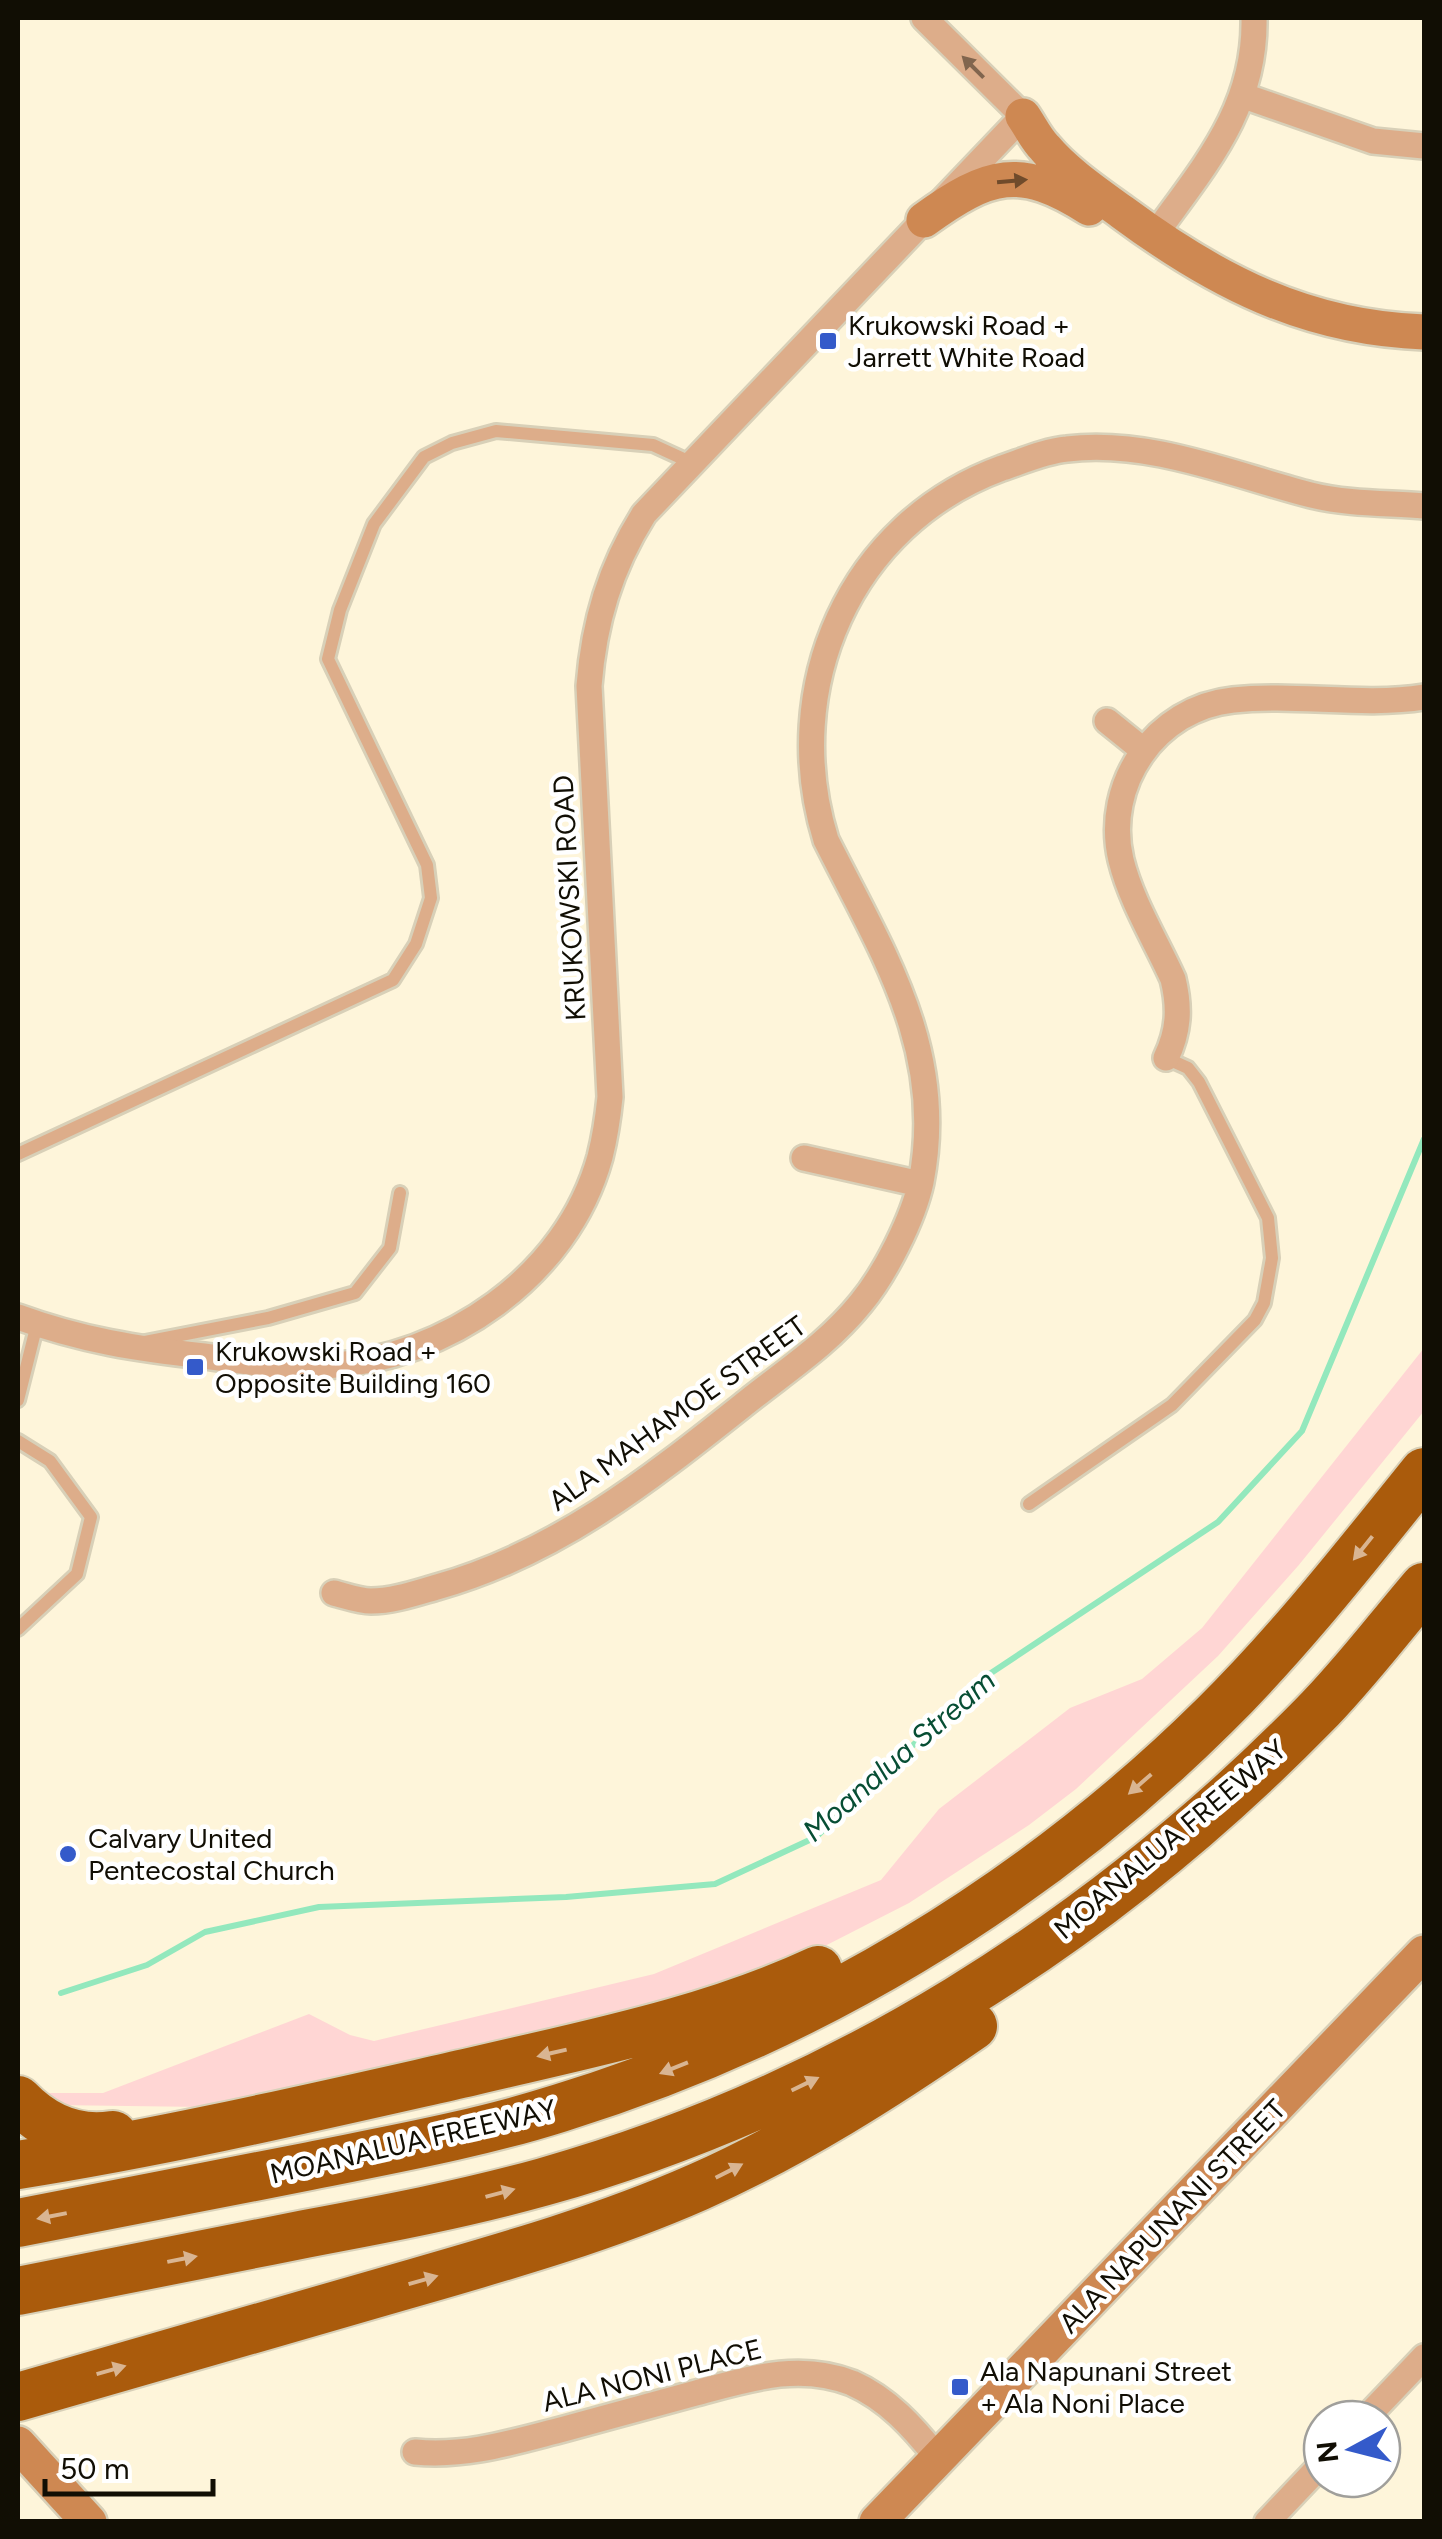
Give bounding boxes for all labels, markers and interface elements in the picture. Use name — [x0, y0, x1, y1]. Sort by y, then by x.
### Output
one-way arrow — [962, 55, 986, 79]
one-way arrow — [997, 173, 1028, 189]
place label: Krukowski Road + Jarrett White Road — [848, 308, 1085, 374]
marker: Krukowski Road + Jarrett White Road — [817, 330, 839, 352]
street label: KRUKOWSKI ROAD — [546, 774, 592, 1022]
street label: ALA MAHAMOE STREET — [542, 1308, 813, 1518]
place label: Krukowski Road + Opposite Building 160 — [215, 1334, 491, 1400]
marker: Krukowski Road + Opposite Building 160 — [184, 1356, 206, 1378]
one-way arrow — [1353, 1535, 1374, 1560]
water label: Moanalua Stream — [795, 1662, 1002, 1849]
street label: MOANALUA FREEWAY — [1047, 1732, 1293, 1946]
one-way arrow — [1128, 1772, 1153, 1794]
place label: Calvary United Pentecostal Church — [88, 1821, 335, 1887]
marker: Calvary United Pentecostal Church — [57, 1843, 79, 1865]
one-way arrow — [536, 2046, 567, 2061]
one-way arrow — [659, 2061, 689, 2077]
one-way arrow — [791, 2075, 820, 2092]
street label: MOANALUA FREEWAY — [267, 2092, 559, 2190]
street label: ALA NAPUNANI STREET — [1052, 2092, 1293, 2340]
one-way arrow — [715, 2163, 744, 2180]
one-way arrow — [485, 2185, 516, 2200]
one-way arrow — [36, 2209, 68, 2224]
one-way arrow — [167, 2251, 198, 2267]
one-way arrow — [409, 2272, 439, 2287]
street label: ALA NONI PLACE — [539, 2331, 765, 2419]
place label: Ala Napunani Street + Ala Noni Place — [980, 2354, 1232, 2420]
one-way arrow — [96, 2362, 127, 2377]
marker: Ala Napunani Street + Ala Noni Place — [949, 2376, 971, 2398]
north arrow — [1302, 2399, 1402, 2499]
scale bar — [45, 2434, 212, 2496]
text: N — [1309, 2439, 1345, 2465]
text: 50 m — [60, 2450, 129, 2487]

